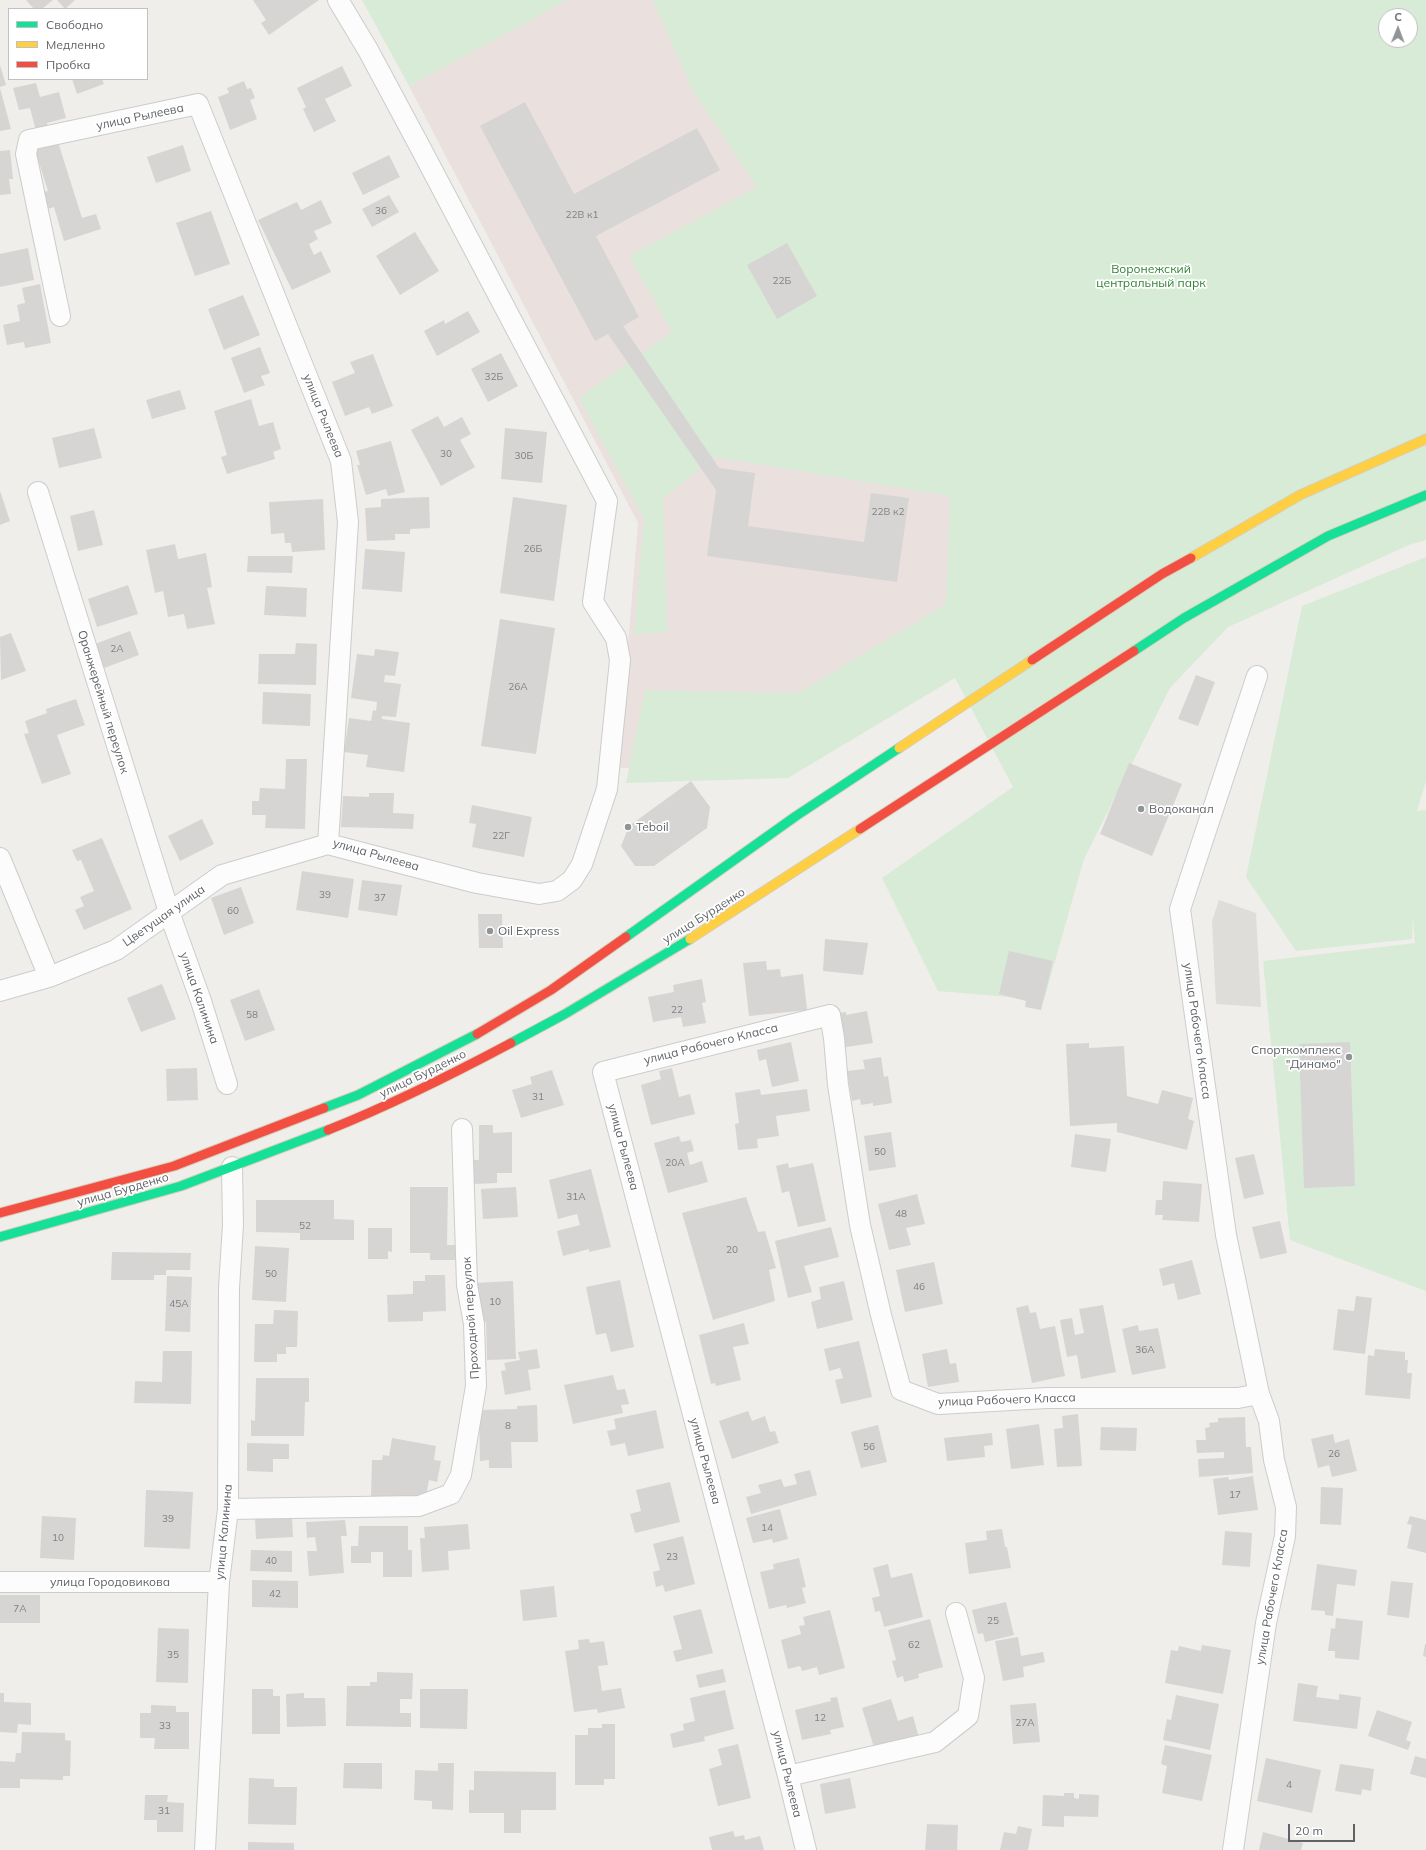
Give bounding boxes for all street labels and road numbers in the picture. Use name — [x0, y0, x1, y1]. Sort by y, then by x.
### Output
street label: улица Рылеева — [95, 101, 185, 133]
street label: улица Рылеева — [300, 372, 346, 460]
street label: Оранжерейный переулок — [74, 629, 132, 775]
street label: улица Рылеева — [331, 836, 421, 874]
street label: Цветущая улица — [120, 882, 208, 950]
street label: улица Бурденко — [660, 885, 748, 947]
street label: улица Калинина — [177, 950, 221, 1046]
street label: улица Рабочего Класса — [1180, 962, 1214, 1100]
street label: улица Рабочего Класса — [643, 1020, 779, 1068]
street label: улица Бурденко — [377, 1047, 469, 1101]
street label: улица Рылеева — [605, 1102, 641, 1192]
street label: улица Бурденко — [76, 1170, 170, 1210]
street label: Проходной переулок — [460, 1256, 482, 1380]
street label: улица Рабочего Класса — [938, 1390, 1076, 1410]
street label: улица Рылеева — [687, 1416, 723, 1506]
street label: улица Калинина — [213, 1483, 235, 1581]
street label: улица Рабочего Класса — [1253, 1528, 1291, 1666]
street label: улица Городовикова — [50, 1575, 170, 1589]
street label: улица Рылеева — [769, 1729, 805, 1819]

